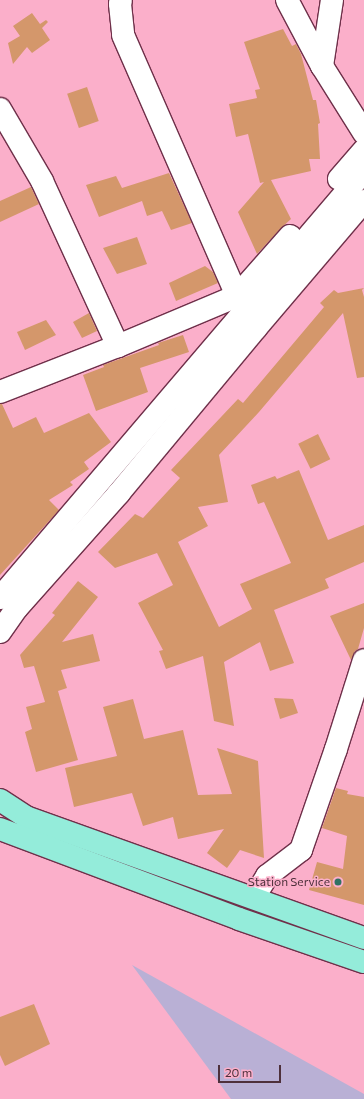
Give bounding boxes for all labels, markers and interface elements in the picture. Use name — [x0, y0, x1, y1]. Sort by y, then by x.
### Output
place label: Station Service — [248, 875, 330, 889]
marker: Station Service — [333, 877, 343, 887]
scale bar — [220, 1057, 283, 1083]
text: 20 m — [225, 1065, 252, 1079]

